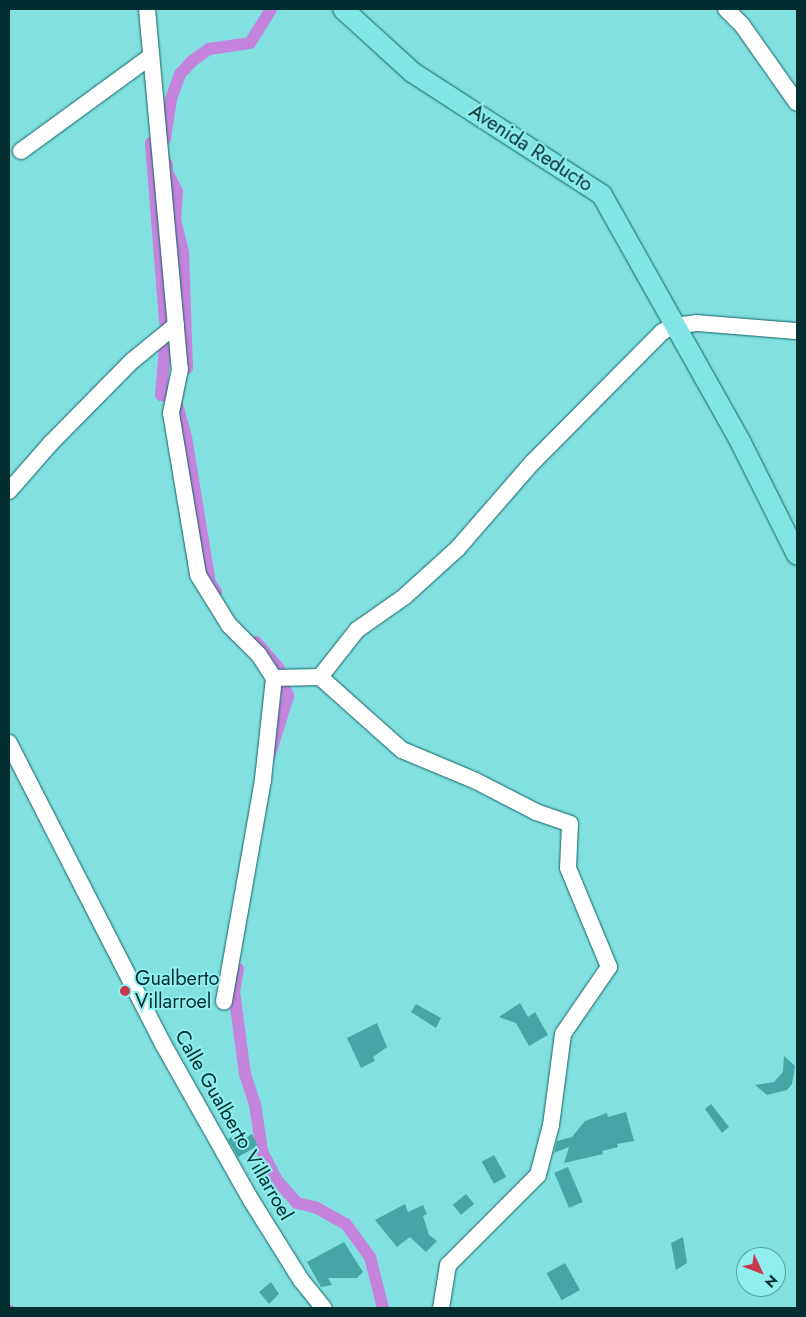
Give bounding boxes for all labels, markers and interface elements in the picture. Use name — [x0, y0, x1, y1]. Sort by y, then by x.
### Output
street label: Avenida Reducto — [465, 99, 597, 197]
place label: Gualberto Villarroel — [135, 967, 219, 1014]
marker: Gualberto Villarroel — [119, 985, 131, 997]
street label: Calle Gualberto Villarroel — [170, 1026, 298, 1224]
north arrow — [736, 1247, 786, 1297]
text: N — [760, 1271, 782, 1292]

